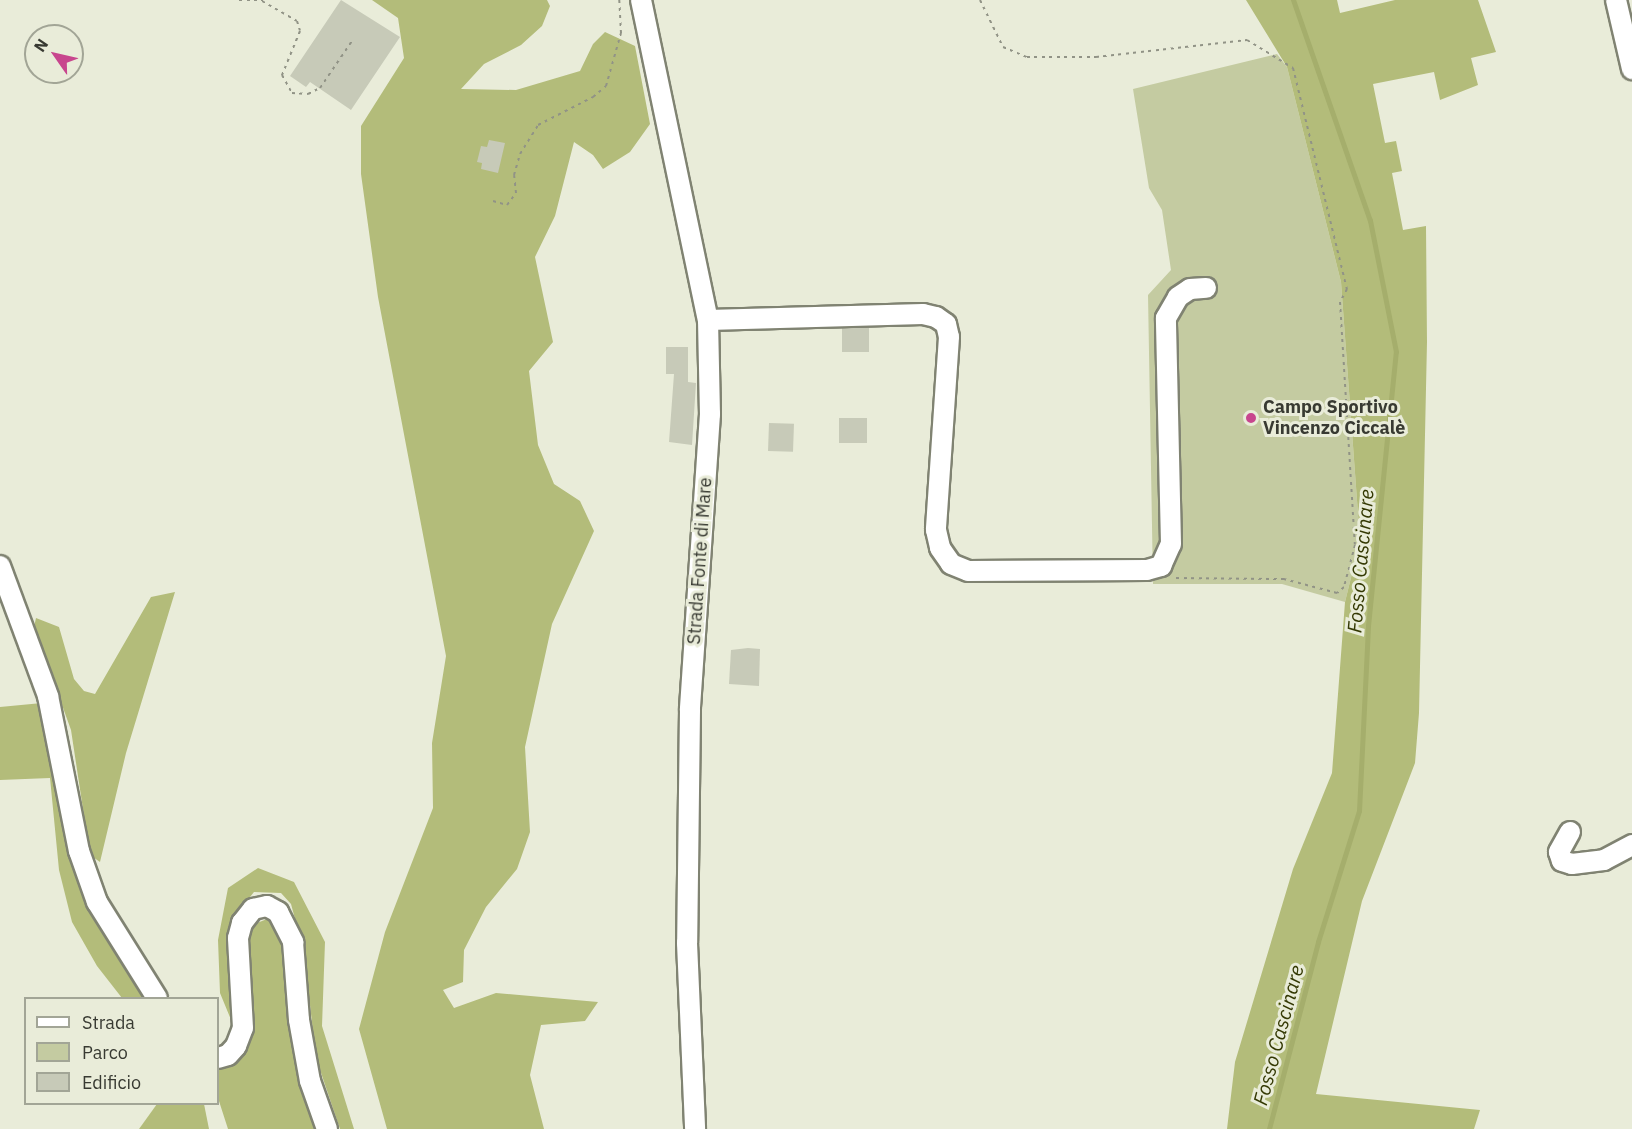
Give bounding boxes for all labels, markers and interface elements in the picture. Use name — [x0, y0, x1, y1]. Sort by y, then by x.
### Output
north arrow — [24, 24, 84, 84]
text: N — [29, 35, 52, 55]
place label: Campo Sportivo Vincenzo Ciccalè — [1263, 397, 1405, 440]
marker: Campo Sportivo Vincenzo Ciccalè — [1244, 411, 1258, 425]
street label: Strada Fonte di Mare — [683, 477, 717, 645]
water label: Fosso Cascinare — [1342, 488, 1378, 634]
water label: Fosso Cascinare — [1248, 962, 1308, 1108]
legend — [24, 997, 219, 1105]
text: Strada — [82, 1011, 135, 1034]
text: Parco — [82, 1041, 128, 1064]
text: Edificio — [82, 1071, 141, 1094]

